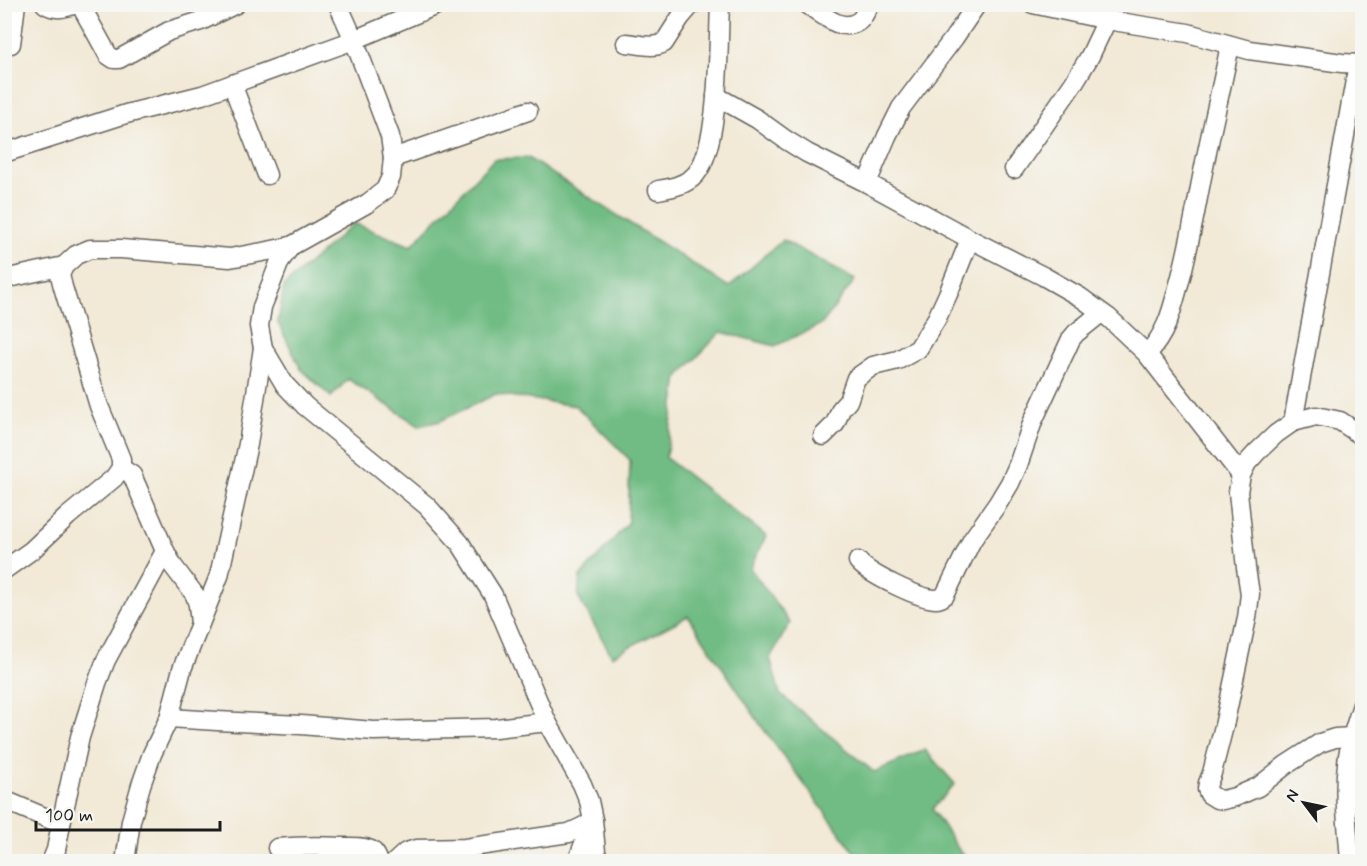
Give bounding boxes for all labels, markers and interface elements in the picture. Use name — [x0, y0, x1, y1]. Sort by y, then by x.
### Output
north arrow — [1274, 773, 1334, 833]
text: N — [1281, 786, 1304, 806]
scale bar — [36, 794, 220, 832]
text: 100 m — [45, 804, 93, 828]

